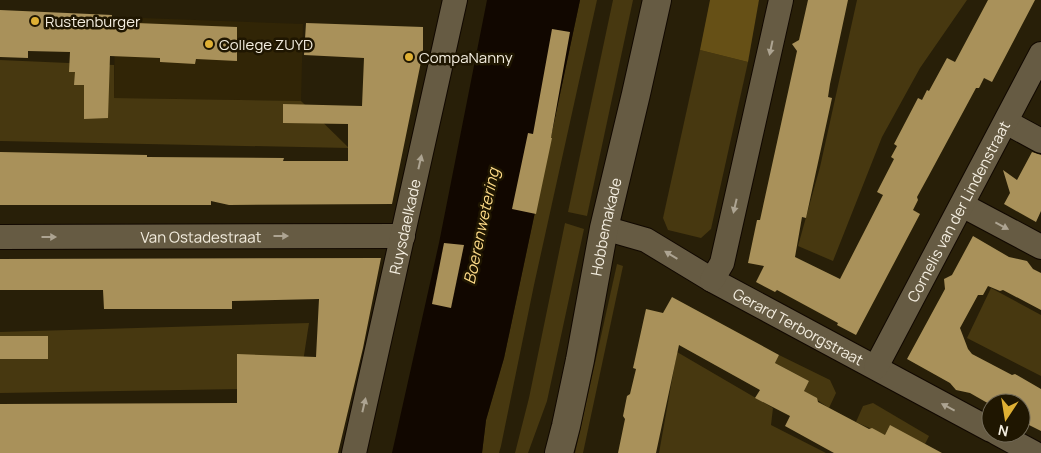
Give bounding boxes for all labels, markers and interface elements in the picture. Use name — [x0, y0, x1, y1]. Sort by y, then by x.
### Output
place label: Rustenburger — [45, 11, 141, 32]
marker: Rustenburger — [29, 15, 41, 27]
place label: College ZUYD — [219, 34, 313, 55]
marker: College ZUYD — [203, 38, 215, 50]
one-way arrow — [767, 40, 775, 55]
place label: CompaNanny — [419, 47, 513, 68]
marker: CompaNanny — [403, 51, 415, 63]
street label: Cornelis van der Lindenstraat — [902, 117, 1015, 306]
one-way arrow — [416, 153, 424, 169]
water label: Boerenwetering — [458, 164, 504, 286]
street label: Hobbemakade — [585, 175, 626, 278]
street label: Ruysdaelkade — [384, 177, 425, 276]
one-way arrow — [731, 199, 739, 214]
one-way arrow — [994, 222, 1009, 230]
street label: Van Ostadestraat — [140, 226, 262, 247]
one-way arrow — [273, 232, 289, 240]
one-way arrow — [41, 233, 57, 241]
one-way arrow — [664, 250, 677, 259]
street label: Gerard Terborgstraat — [729, 283, 867, 370]
north arrow — [981, 393, 1031, 443]
one-way arrow — [361, 397, 369, 413]
one-way arrow — [941, 402, 955, 411]
text: N — [996, 421, 1010, 442]

